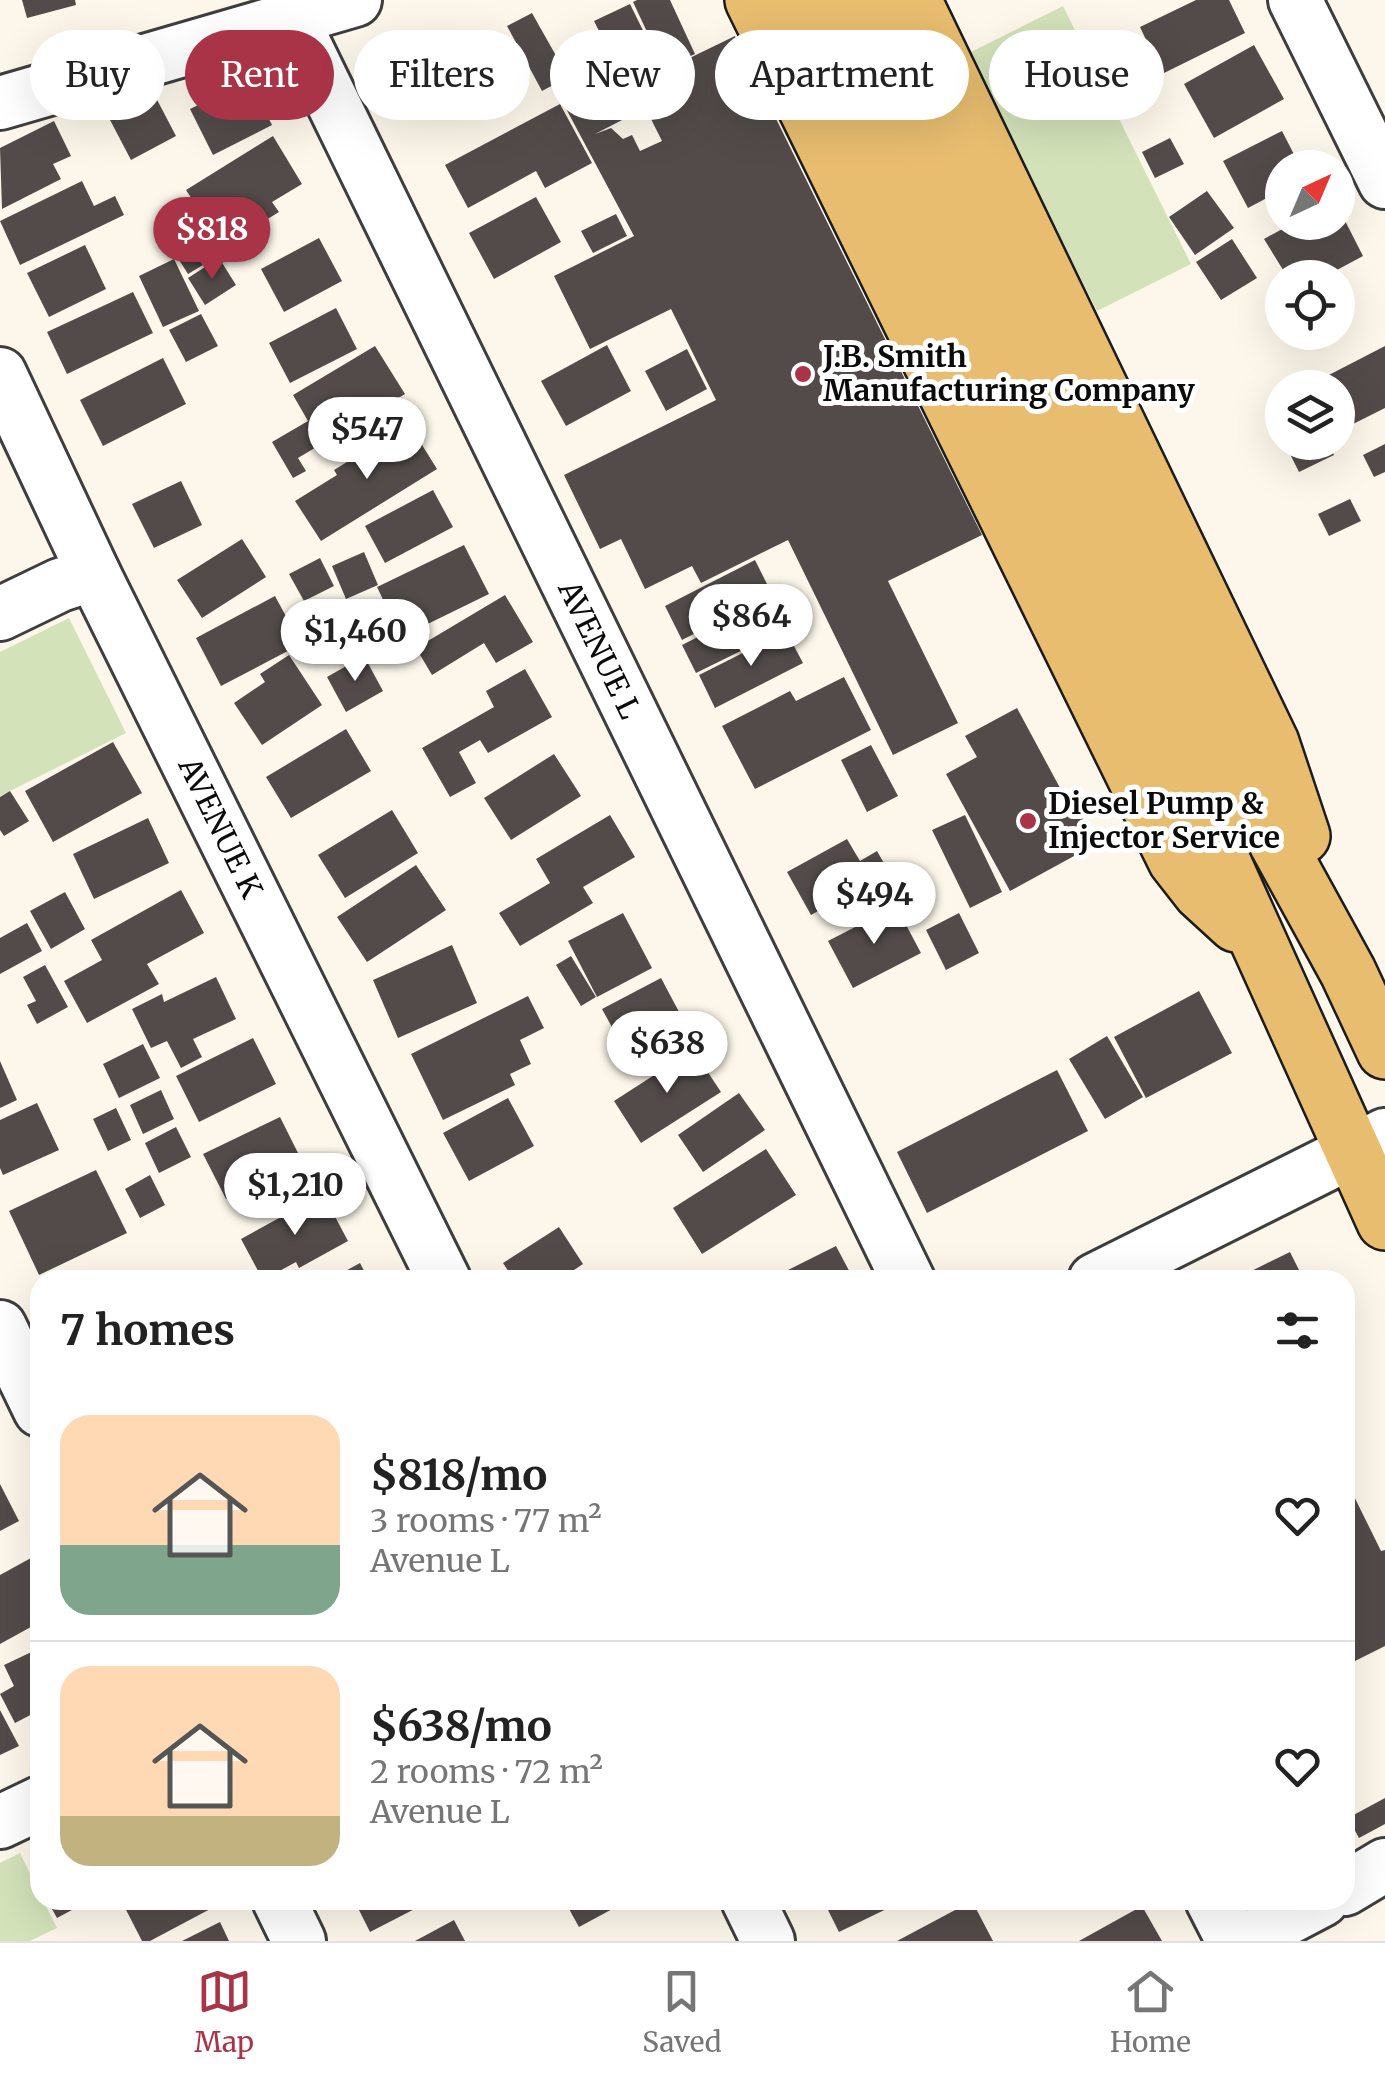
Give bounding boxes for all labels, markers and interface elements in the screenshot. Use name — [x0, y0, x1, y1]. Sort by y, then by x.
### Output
chip: Buy — [30, 30, 165, 120]
chip: Rent — [185, 30, 334, 120]
chip: Filters — [354, 30, 530, 120]
chip: New — [550, 30, 695, 120]
chip: Apartment — [715, 30, 969, 120]
chip: House — [989, 30, 1164, 120]
north arrow — [1265, 150, 1355, 240]
map controls — [1265, 150, 1355, 460]
pin: $818 — [153, 197, 271, 282]
text: $818 — [175, 209, 249, 249]
button: locate — [1265, 260, 1355, 350]
place label: J.B. Smith Manufacturing Company — [822, 337, 1195, 409]
marker: J.B. Smith Manufacturing Company — [792, 363, 814, 385]
button: layers — [1265, 370, 1355, 460]
pin: $547 — [308, 397, 426, 482]
text: $547 — [330, 409, 404, 449]
street label: AVENUE L — [550, 574, 650, 725]
pin: $864 — [692, 584, 810, 669]
text: $864 — [711, 596, 791, 636]
pin: $1,460 — [274, 599, 436, 684]
text: $1,460 — [303, 611, 407, 651]
street label: AVENUE K — [170, 750, 271, 904]
place label: Diesel Pump & Injector Service — [1048, 784, 1280, 856]
marker: Diesel Pump & Injector Service — [1017, 810, 1039, 832]
pin: $494 — [815, 862, 933, 947]
text: $494 — [835, 874, 913, 914]
pin: $638 — [608, 1011, 726, 1096]
text: $638 — [629, 1023, 705, 1063]
pin: $1,210 — [214, 1153, 376, 1238]
text: $1,210 — [246, 1165, 344, 1205]
icon: filters — [1270, 1303, 1325, 1358]
text: 7 homes — [60, 1304, 235, 1356]
text: $818/mo — [370, 1449, 547, 1501]
icon: home — [140, 1455, 260, 1575]
icon: heart — [1270, 1488, 1325, 1543]
text: 3 rooms · 77 m² — [370, 1501, 602, 1541]
text: Avenue L — [370, 1541, 510, 1581]
text: $638/mo — [370, 1700, 552, 1752]
icon: home — [140, 1706, 260, 1826]
icon: heart — [1270, 1739, 1325, 1794]
text: 2 rooms · 72 m² — [370, 1752, 603, 1792]
text: Avenue L — [370, 1792, 510, 1832]
tab: Map — [194, 1964, 254, 2060]
tab: Saved — [642, 1964, 722, 2060]
tab: Home — [1110, 1964, 1191, 2060]

